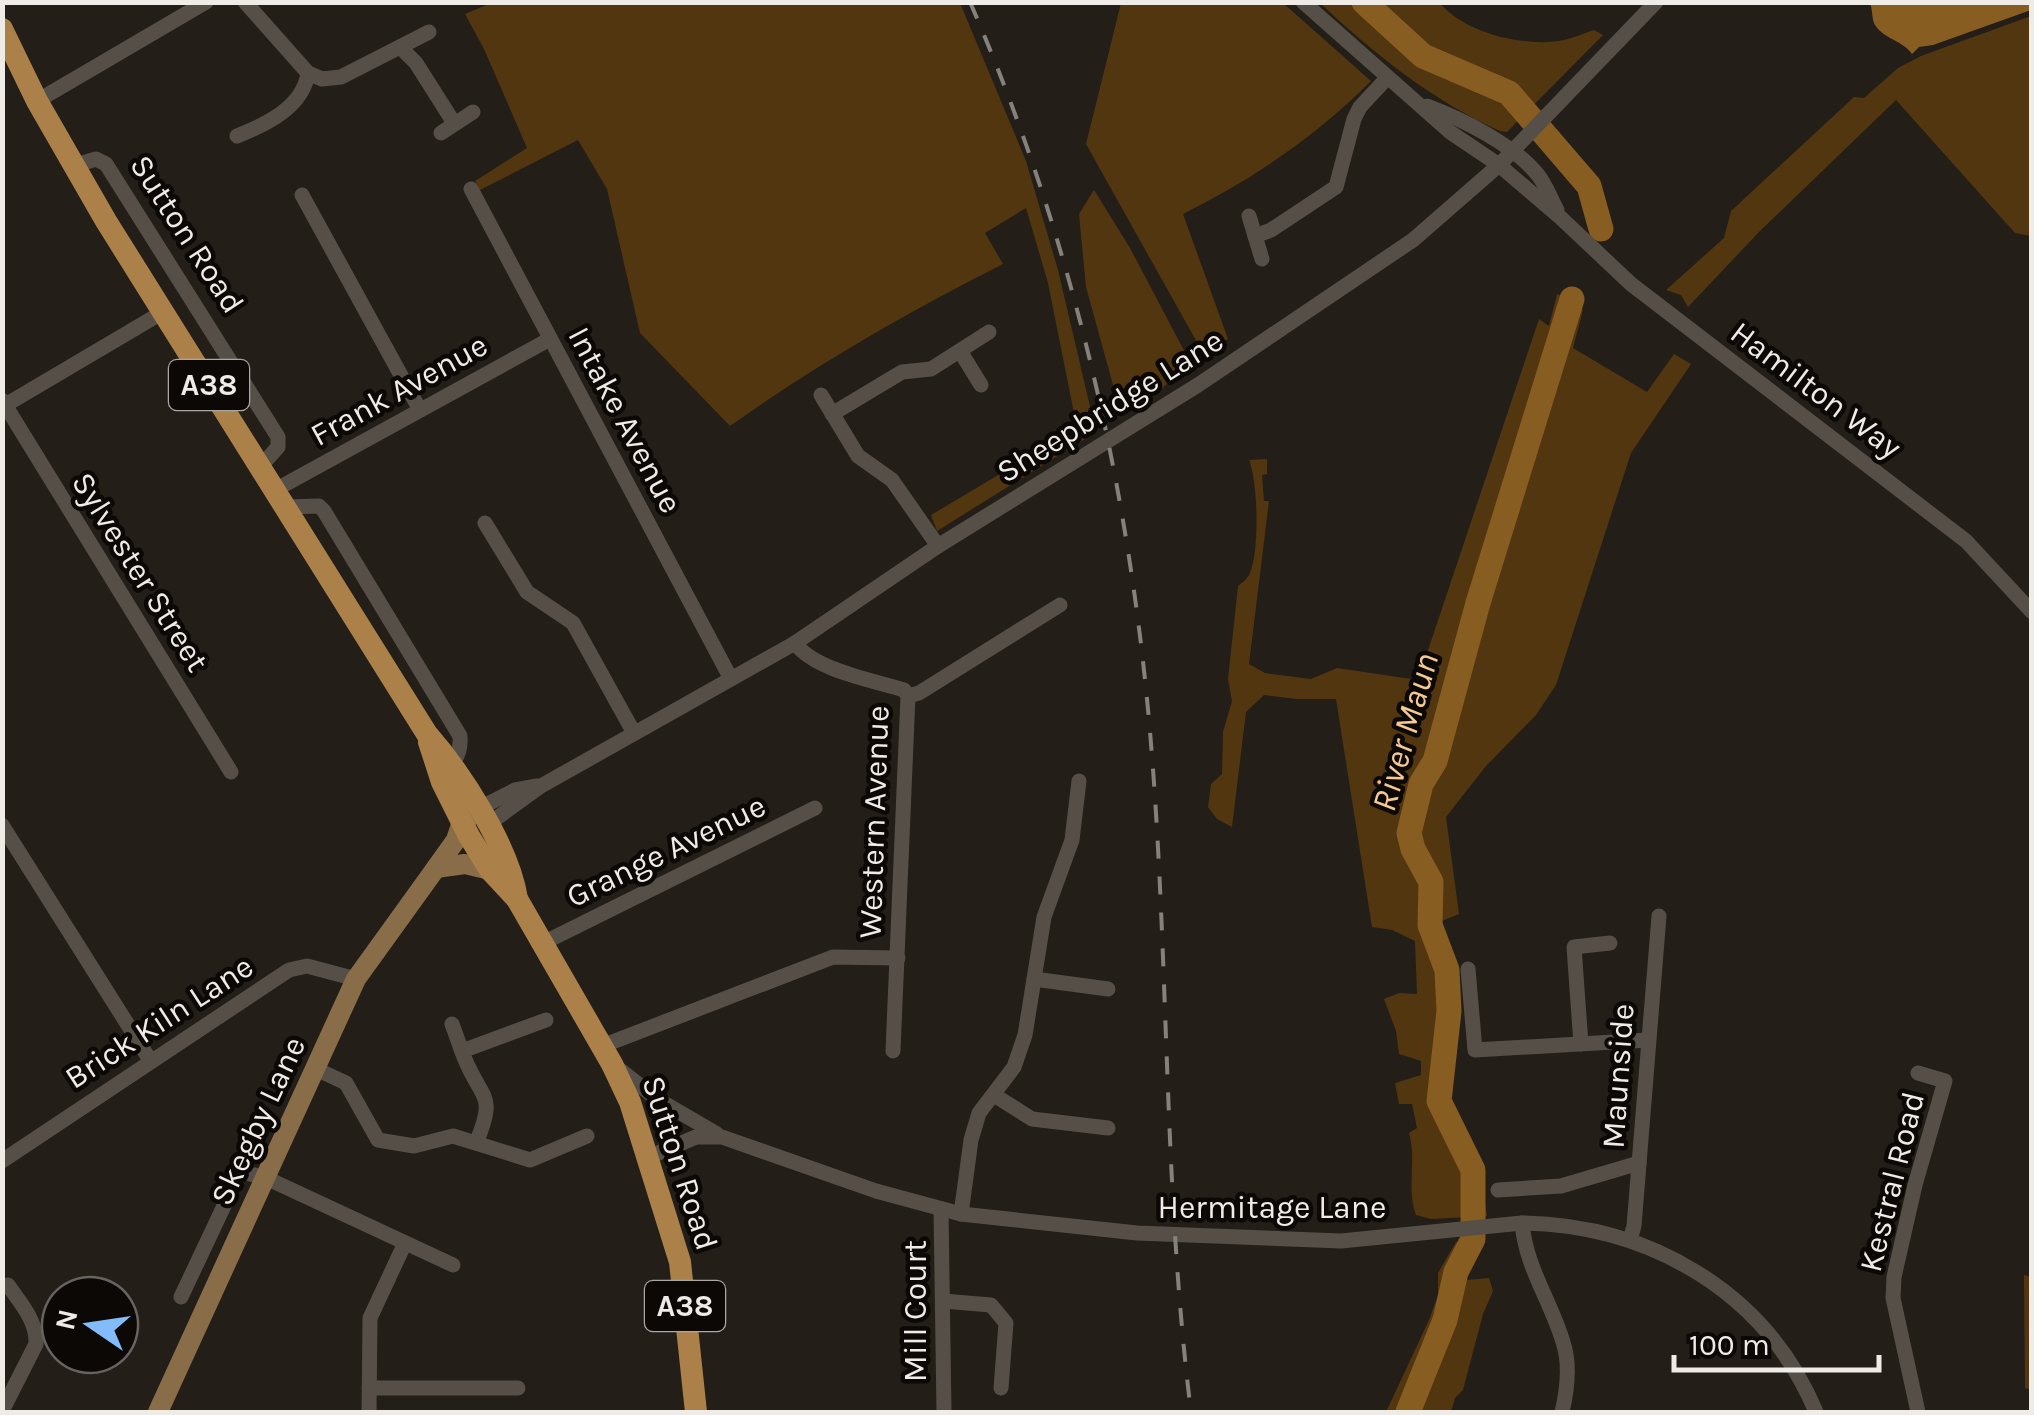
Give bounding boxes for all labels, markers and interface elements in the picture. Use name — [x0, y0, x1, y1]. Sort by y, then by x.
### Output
street label: Sutton Road — [122, 148, 252, 320]
street label: Hamilton Way — [1723, 314, 1909, 466]
street label: Intake Avenue — [560, 321, 690, 519]
street label: Sheepbridge Lane — [990, 322, 1230, 490]
street label: Frank Avenue — [304, 326, 494, 454]
road number: A38 — [169, 360, 249, 410]
street label: Sylvester Street — [64, 466, 216, 678]
water label: River Maun — [1363, 648, 1447, 816]
street label: Western Avenue — [851, 705, 897, 939]
street label: Grange Avenue — [561, 787, 771, 915]
street label: Brick Kiln Lane — [58, 948, 260, 1096]
street label: Maunside — [1594, 1002, 1642, 1150]
street label: Skegby Lane — [203, 1031, 313, 1211]
street label: Sutton Road — [634, 1071, 726, 1255]
street label: Kestral Road — [1852, 1088, 1932, 1276]
street label: Hermitage Lane — [1158, 1189, 1386, 1226]
street label: Mill Court — [897, 1240, 934, 1382]
north arrow — [40, 1275, 140, 1375]
road number: A38 — [645, 1281, 725, 1331]
text: N — [48, 1306, 84, 1333]
scale bar — [1674, 1310, 1879, 1372]
text: 100 m — [1689, 1327, 1770, 1363]

